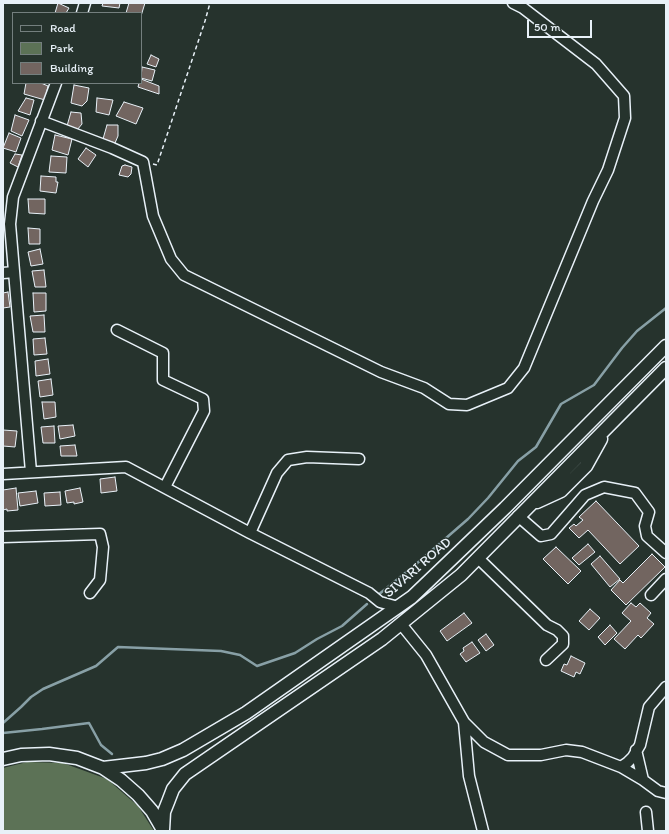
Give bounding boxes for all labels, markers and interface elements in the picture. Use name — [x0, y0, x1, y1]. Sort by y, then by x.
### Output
legend — [12, 12, 142, 84]
scale bar — [529, 12, 594, 38]
text: 50 m — [534, 20, 560, 34]
text: Road — [50, 21, 76, 35]
text: Park — [50, 41, 74, 55]
text: Building — [50, 61, 93, 75]
street label: SIVARI ROAD — [381, 534, 455, 602]

